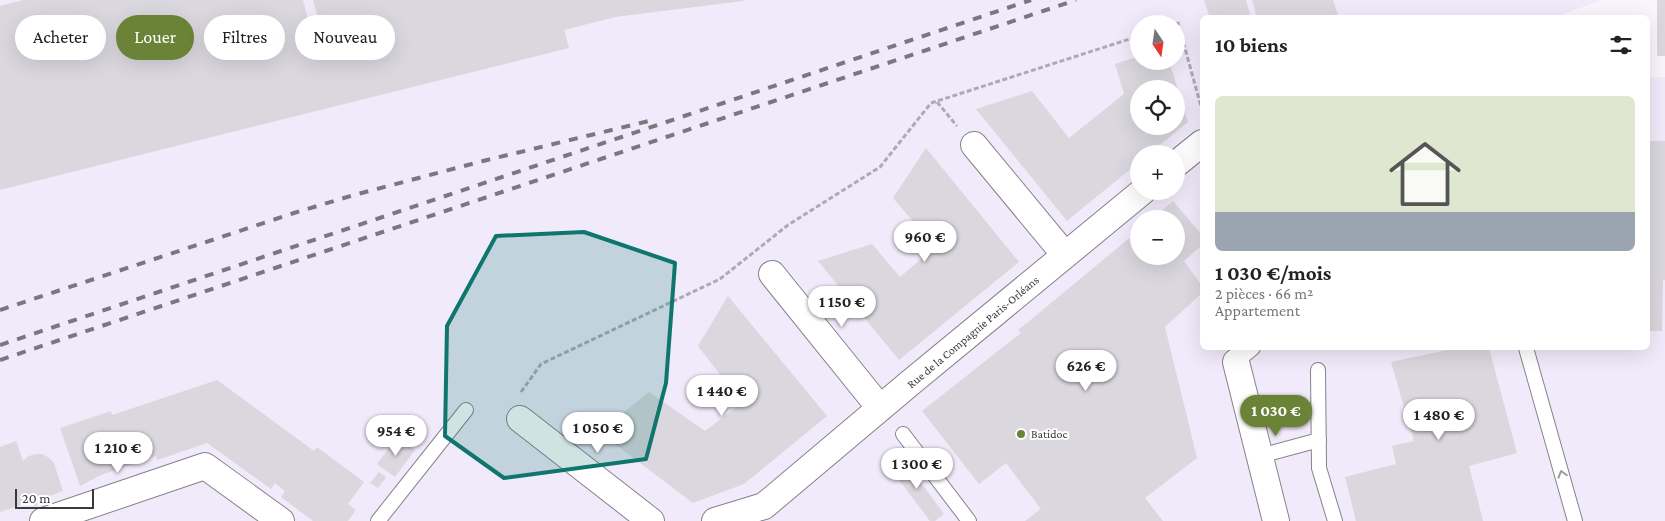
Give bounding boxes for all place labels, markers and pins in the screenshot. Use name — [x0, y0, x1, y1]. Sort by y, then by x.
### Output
pin: 960 € — [890, 220, 960, 263]
pin: 1 150 € — [796, 286, 888, 328]
pin: 626 € — [1051, 350, 1121, 392]
pin: 1 440 € — [676, 374, 768, 417]
pin: 1 030 € — [1230, 394, 1322, 437]
pin: 1 480 € — [1393, 398, 1485, 441]
pin: 1 050 € — [552, 412, 644, 454]
pin: 954 € — [361, 414, 431, 457]
place label: Batidoc — [1031, 427, 1068, 441]
marker: Batidoc — [1015, 428, 1027, 440]
pin: 1 210 € — [72, 432, 164, 474]
pin: 1 300 € — [871, 448, 963, 490]

